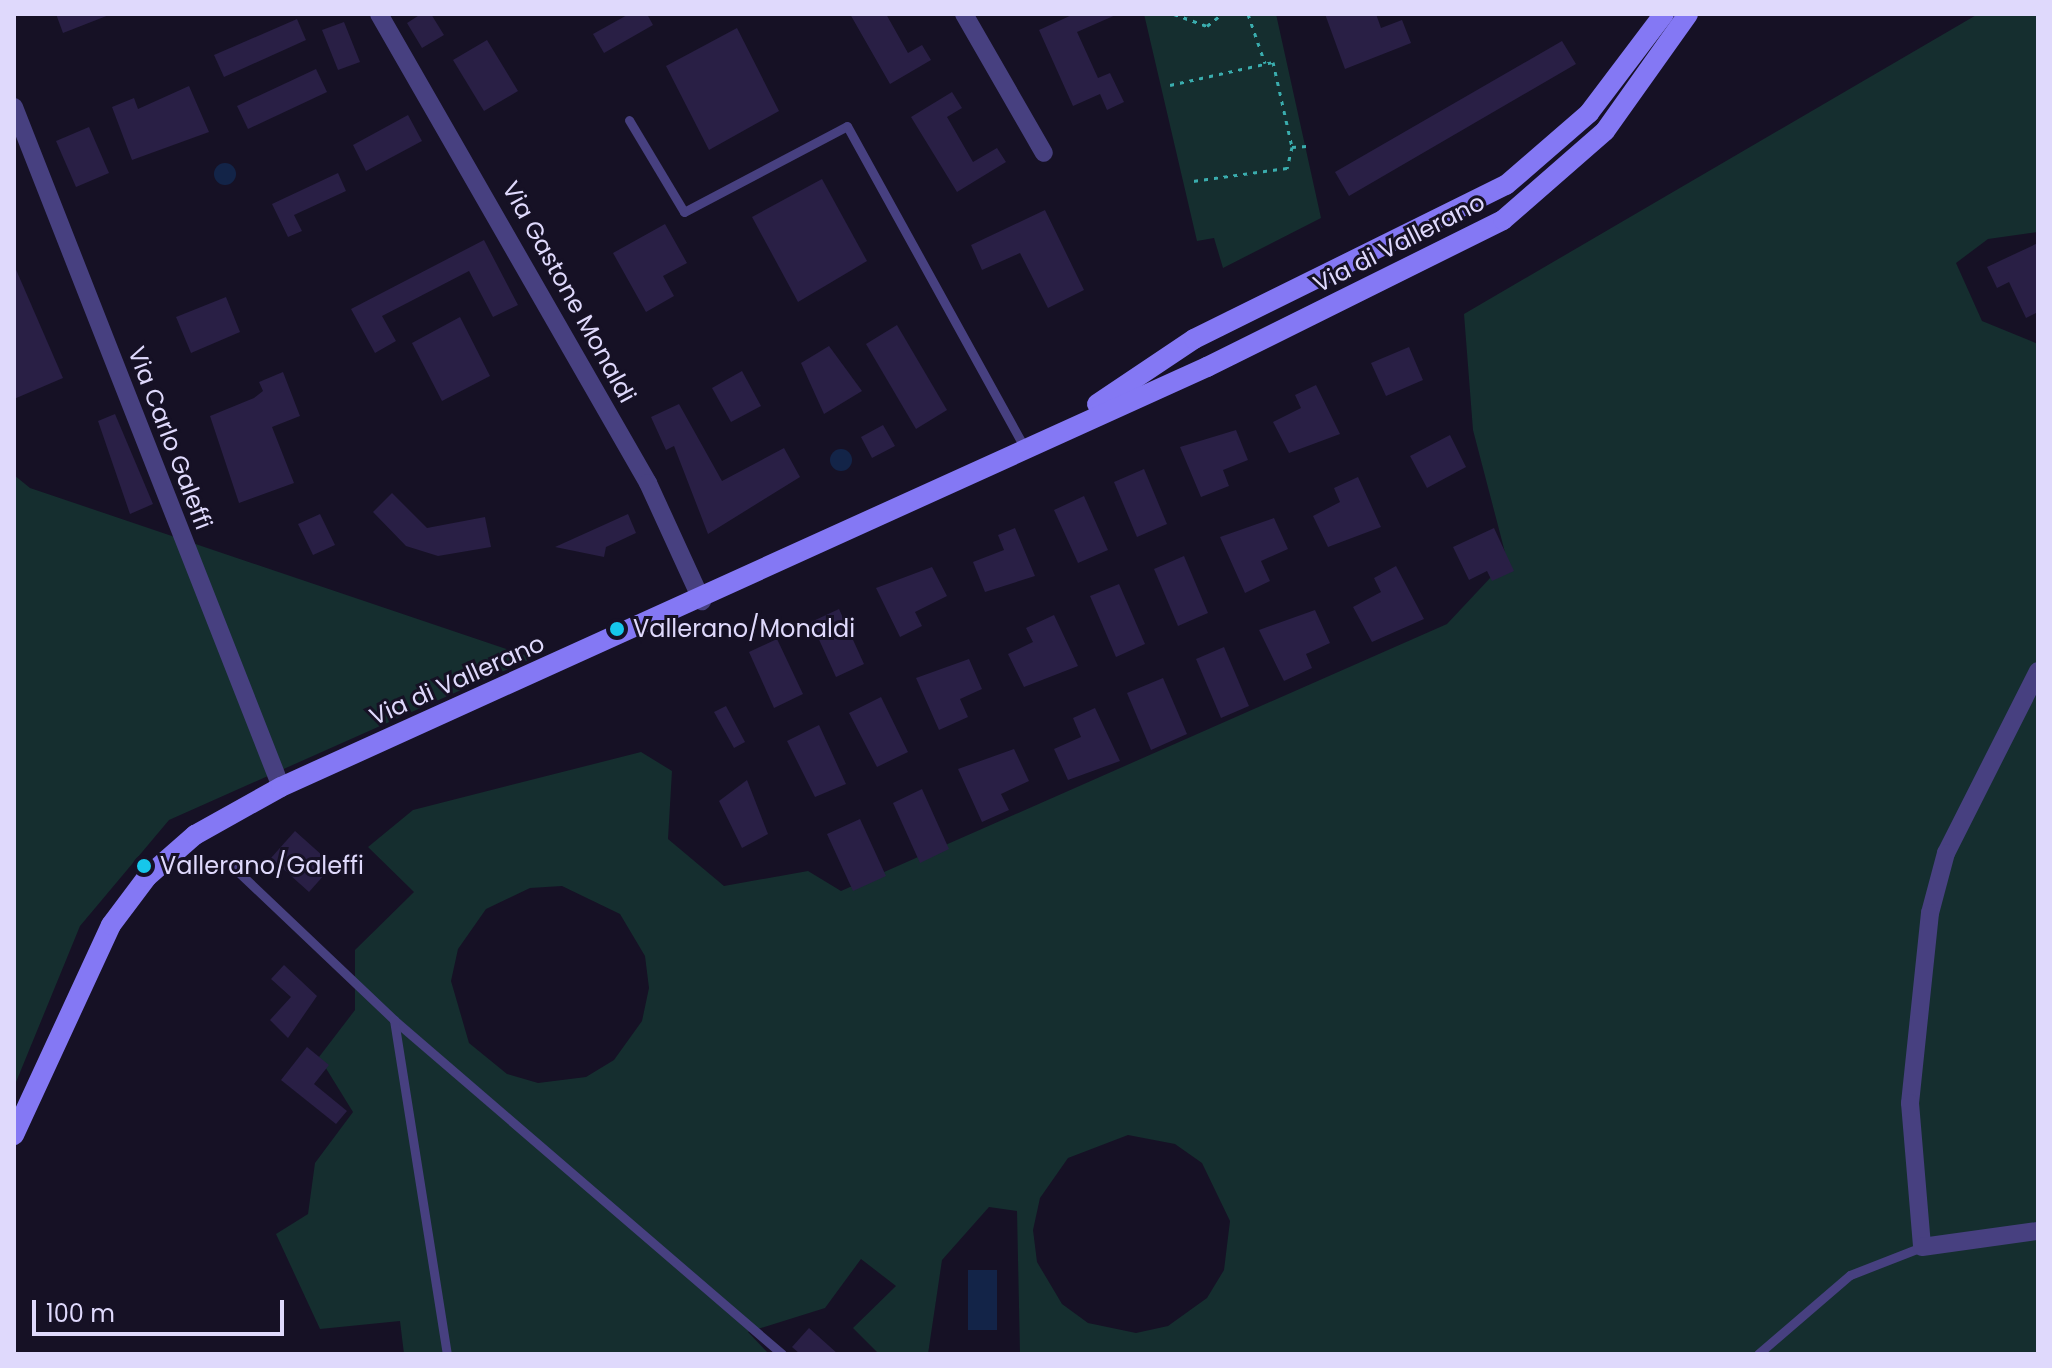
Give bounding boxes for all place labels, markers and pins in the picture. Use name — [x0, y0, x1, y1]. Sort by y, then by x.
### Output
place label: Vallerano/Monaldi — [633, 615, 855, 643]
marker: Vallerano/Monaldi — [608, 620, 626, 638]
place label: Vallerano/Galeffi — [160, 852, 364, 880]
marker: Vallerano/Galeffi — [135, 857, 153, 875]

